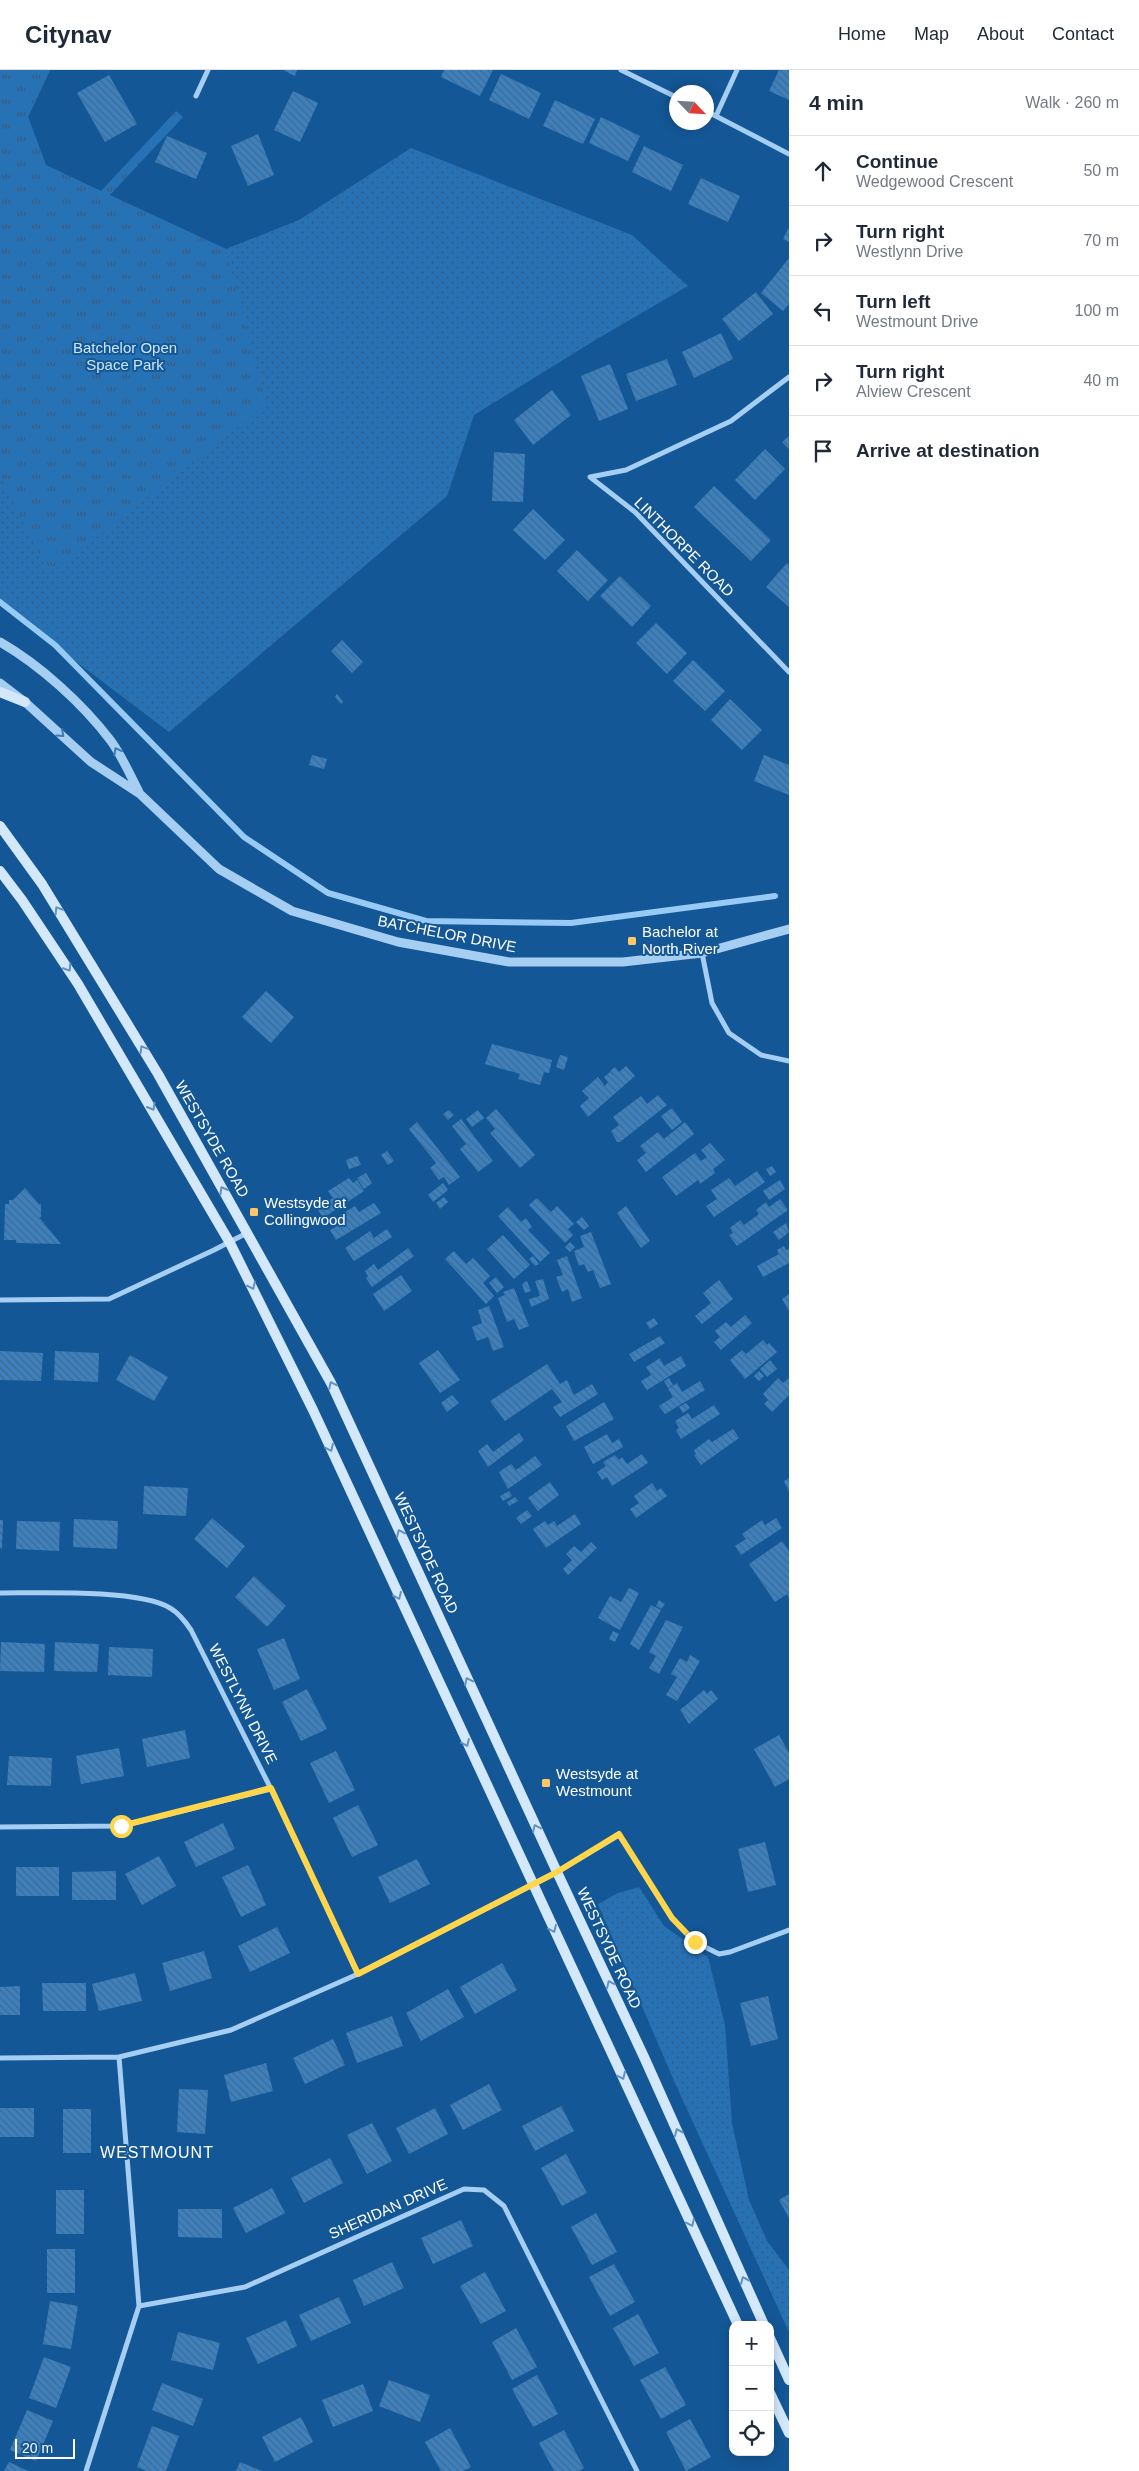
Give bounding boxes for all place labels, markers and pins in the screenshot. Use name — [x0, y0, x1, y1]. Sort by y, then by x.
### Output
place label: Bachelor at North River — [642, 923, 719, 957]
marker: Bachelor at North River — [626, 935, 638, 947]
place label: Westsyde at Collingwood — [264, 1194, 347, 1228]
marker: Westsyde at Collingwood — [248, 1206, 260, 1218]
place label: Westsyde at Westmount — [556, 1765, 639, 1799]
marker: Westsyde at Westmount — [540, 1777, 552, 1789]

